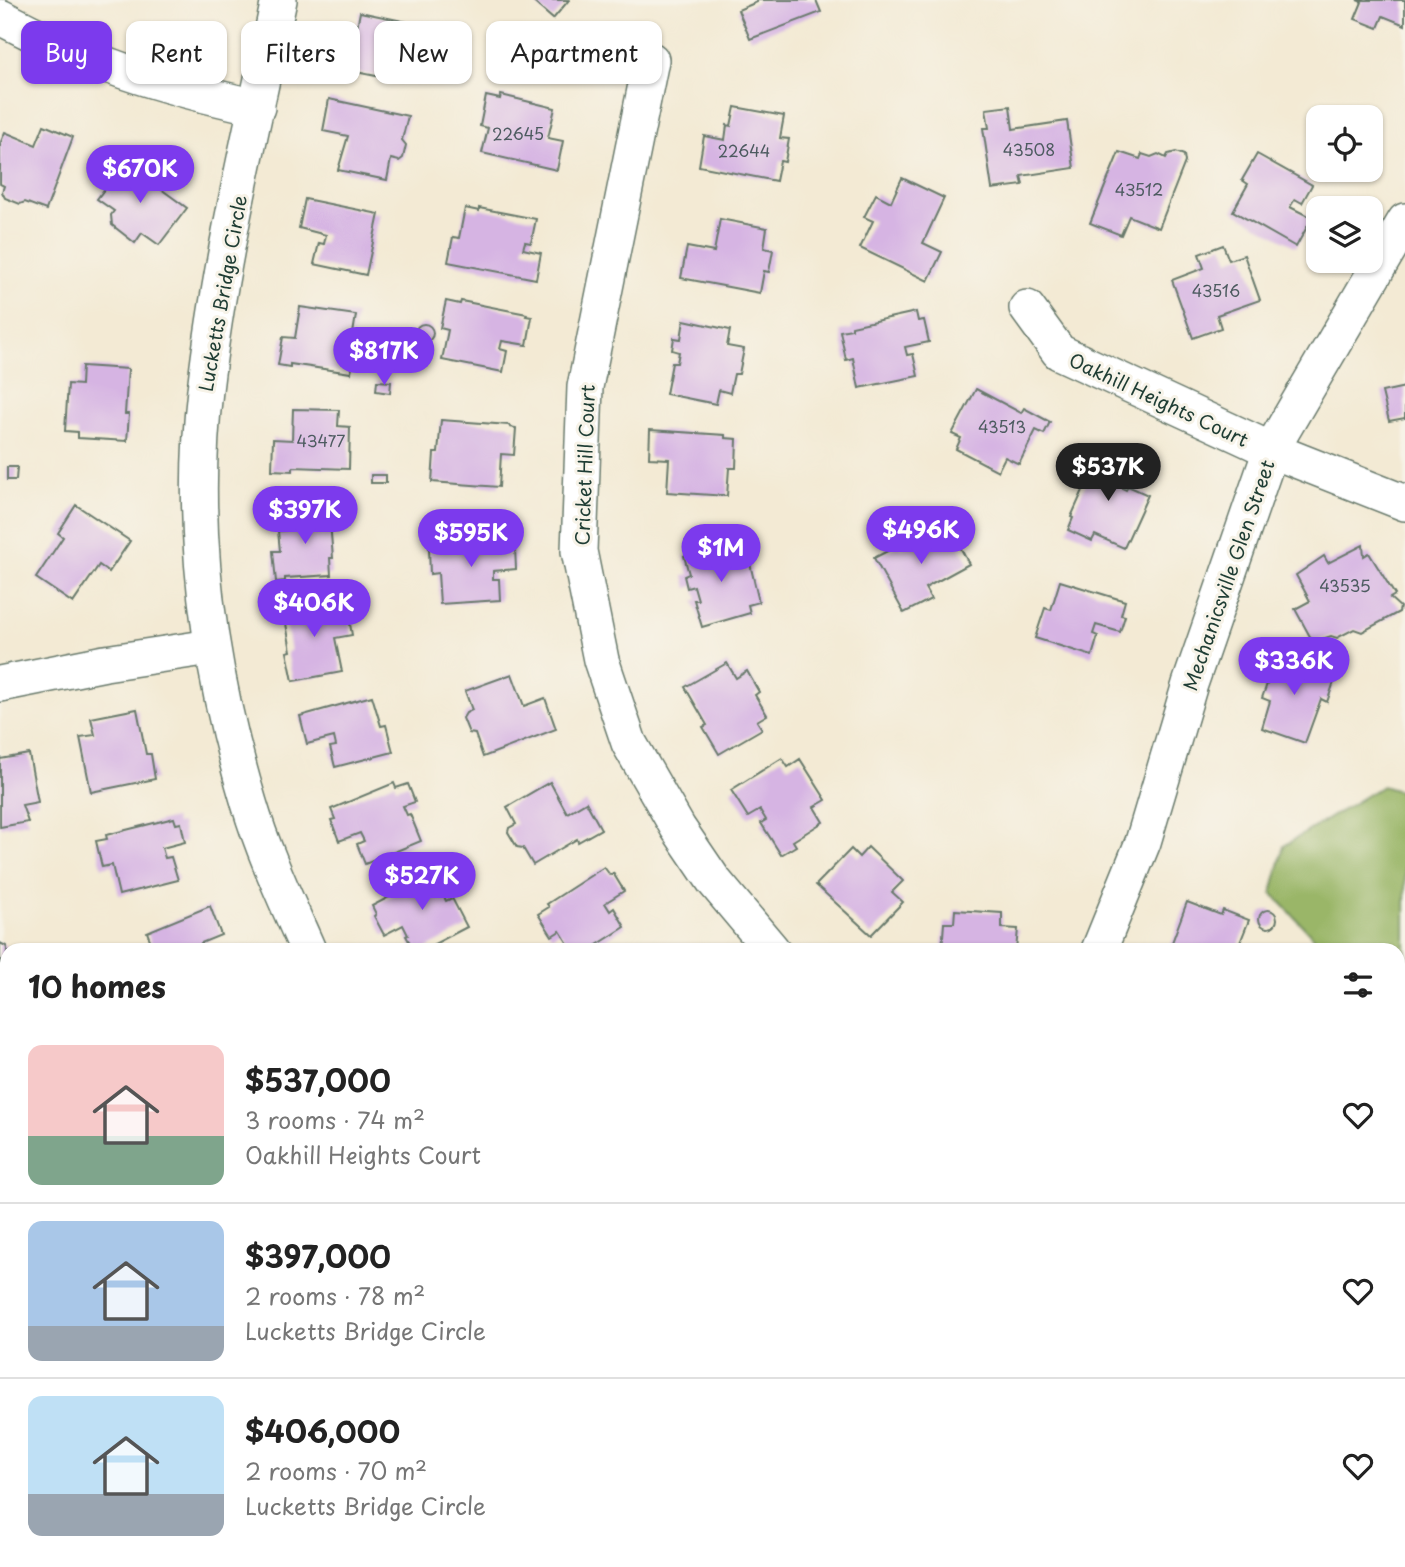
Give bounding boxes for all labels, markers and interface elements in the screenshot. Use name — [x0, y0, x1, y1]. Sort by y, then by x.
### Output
chip: Buy — [21, 21, 112, 84]
chip: Rent — [126, 21, 227, 84]
chip: Filters — [241, 21, 360, 84]
chip: New — [374, 21, 472, 84]
chip: Apartment — [486, 21, 662, 84]
map controls — [1306, 105, 1383, 273]
button: locate — [1306, 105, 1383, 182]
house number: 22645 — [492, 121, 544, 145]
house number: 43508 — [1003, 137, 1055, 161]
house number: 22644 — [718, 138, 770, 162]
pin: $670K — [91, 146, 189, 205]
text: $670K — [102, 150, 178, 185]
house number: 43512 — [1115, 177, 1163, 201]
street label: Lucketts Bridge Circle — [191, 193, 253, 393]
button: layers — [1306, 196, 1383, 273]
house number: 43516 — [1192, 278, 1240, 302]
pin: $817K — [335, 328, 433, 387]
text: $817K — [349, 332, 419, 367]
street label: Oakhill Heights Court — [1065, 345, 1253, 453]
street label: Cricket Hill Court — [567, 384, 601, 546]
house number: 43513 — [978, 414, 1026, 438]
house number: 43477 — [297, 428, 345, 452]
pin: $537K — [1059, 444, 1157, 503]
text: $537K — [1072, 448, 1144, 483]
street label: Mechanicsville Glen Street — [1175, 456, 1281, 694]
pin: $397K — [256, 486, 354, 546]
text: $397K — [269, 491, 341, 526]
pin: $496K — [872, 506, 970, 566]
pin: $595K — [422, 510, 520, 569]
text: $496K — [882, 511, 960, 546]
text: $595K — [434, 514, 508, 549]
pin: $1M — [687, 524, 755, 584]
text: $1M — [698, 529, 744, 564]
house number: 43535 — [1319, 573, 1371, 597]
pin: $406K — [265, 580, 363, 639]
text: $406K — [274, 584, 354, 619]
pin: $336K — [1245, 638, 1343, 697]
text: $336K — [1254, 642, 1334, 677]
pin: $527K — [373, 852, 471, 912]
text: $527K — [385, 857, 459, 892]
text: 10 homes — [28, 963, 166, 1008]
icon: filters — [1339, 966, 1377, 1004]
text: $537,000 — [245, 1057, 391, 1102]
icon: home — [84, 1073, 168, 1157]
icon: heart — [1339, 1096, 1377, 1134]
text: 3 rooms · 74 m² — [245, 1102, 425, 1137]
text: Oakhill Heights Court — [245, 1137, 481, 1172]
text: $397,000 — [245, 1233, 391, 1278]
icon: home — [84, 1249, 168, 1333]
icon: heart — [1339, 1272, 1377, 1310]
text: 2 rooms · 78 m² — [245, 1278, 425, 1313]
text: Lucketts Bridge Circle — [245, 1313, 486, 1348]
text: $406,000 — [245, 1408, 400, 1453]
icon: home — [84, 1424, 168, 1508]
icon: heart — [1339, 1447, 1377, 1485]
text: 2 rooms · 70 m² — [245, 1453, 427, 1488]
text: Lucketts Bridge Circle — [245, 1488, 486, 1523]

